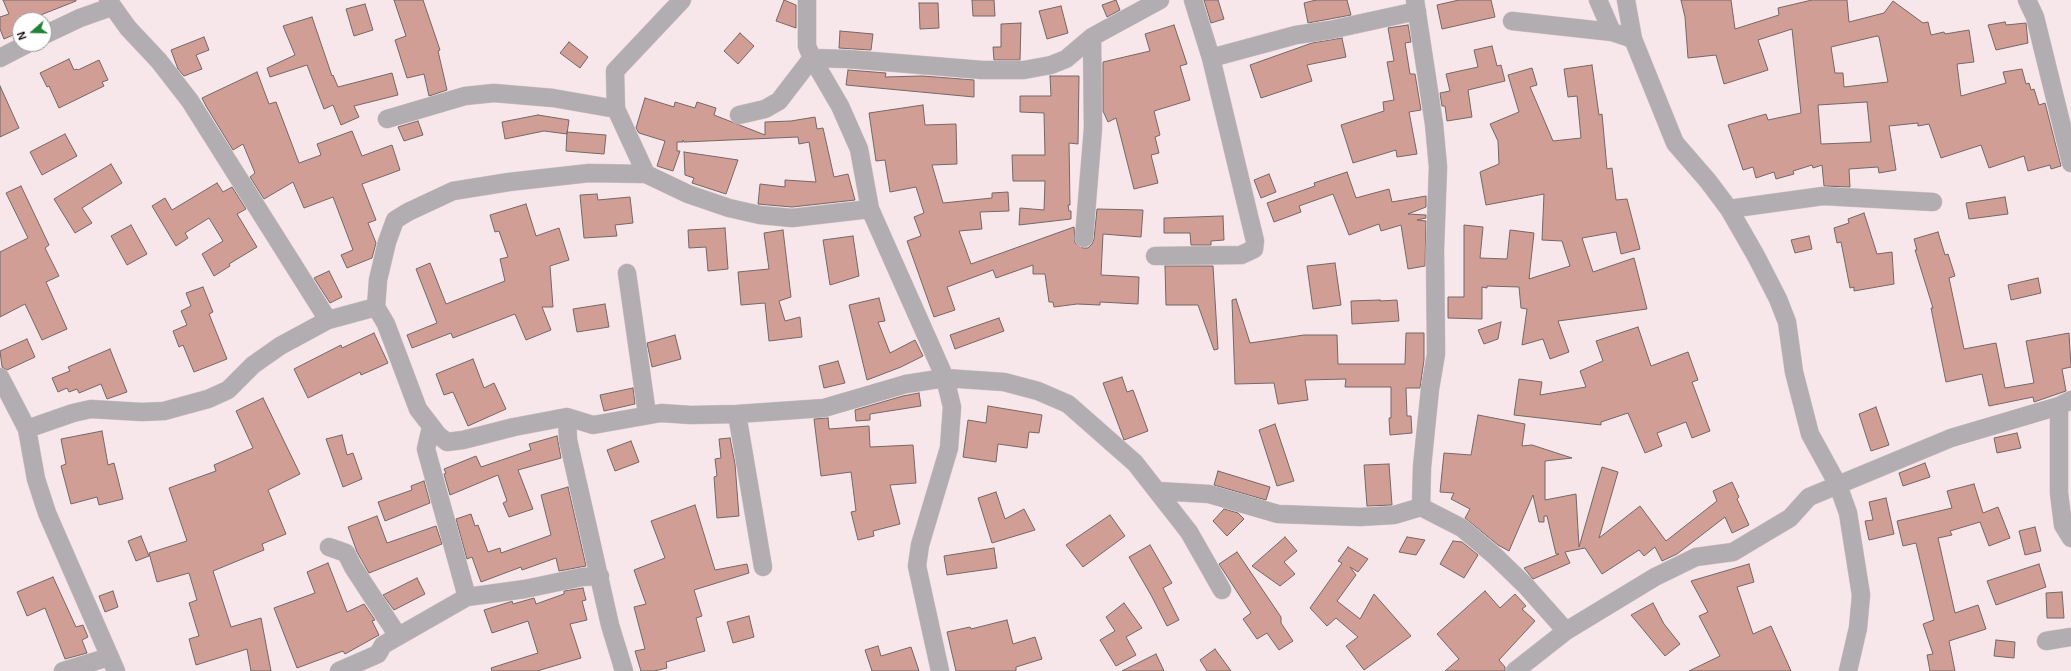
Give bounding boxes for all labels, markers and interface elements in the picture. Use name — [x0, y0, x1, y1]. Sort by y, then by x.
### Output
north arrow — [12, 12, 52, 52]
text: N — [15, 30, 29, 42]

